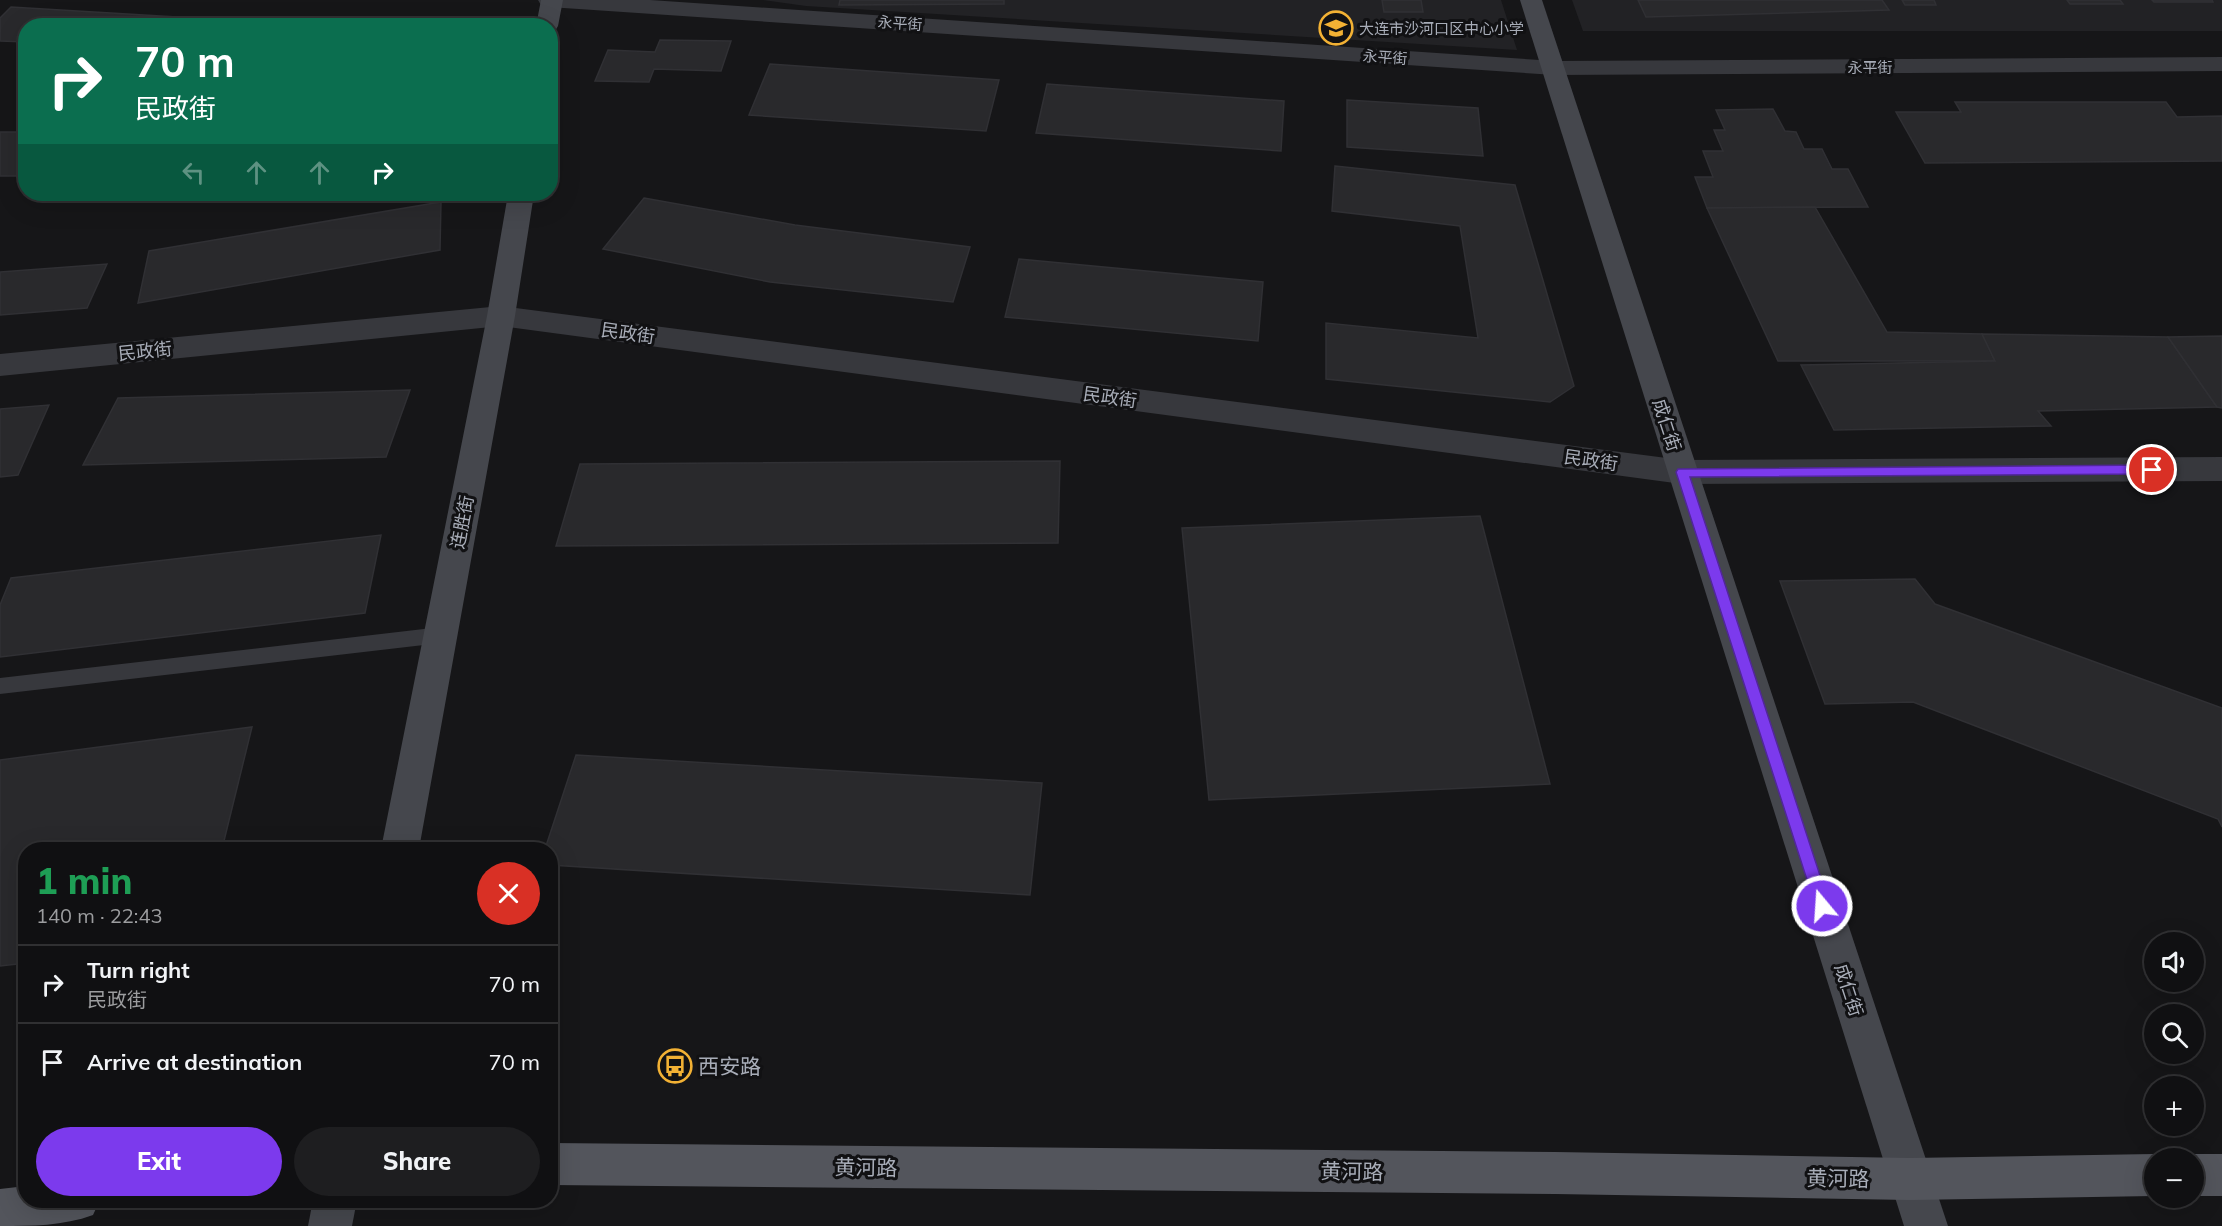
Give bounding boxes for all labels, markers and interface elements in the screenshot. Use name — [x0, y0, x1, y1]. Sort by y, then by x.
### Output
school or university icon: 大连市沙河口区中心小学 — [1318, 10, 1354, 46]
street label: 永平街 — [877, 12, 923, 34]
place label: 大连市沙河口区中心小学 — [1359, 19, 1524, 38]
text: 70 m — [135, 35, 235, 88]
icon: right — [36, 42, 114, 120]
street label: 永平街 — [1362, 46, 1408, 68]
street label: 永平街 — [1847, 58, 1893, 77]
text: 民政街 — [135, 91, 216, 125]
icon: left — [177, 156, 210, 189]
icon: ahead — [240, 156, 273, 189]
icon: ahead — [303, 156, 336, 189]
icon: right — [366, 156, 399, 189]
street label: 民政街 — [600, 318, 656, 348]
street label: 民政街 — [117, 337, 173, 365]
street label: 民政街 — [1082, 382, 1138, 412]
street label: 成仁街 — [1648, 396, 1686, 454]
pin — [2126, 444, 2177, 495]
street label: 民政街 — [1563, 445, 1619, 475]
icon: arrive — [2135, 453, 2168, 486]
street label: 连胜街 — [446, 493, 478, 551]
text: 1 min — [36, 858, 132, 903]
button: close — [477, 862, 540, 925]
position arrow — [1790, 874, 1854, 938]
text: 140 m · 22:43 — [36, 903, 162, 928]
map controls — [2144, 932, 2204, 1208]
button: sound — [2144, 932, 2204, 992]
text: Turn right — [87, 956, 190, 984]
street label: 成仁街 — [1830, 961, 1868, 1019]
icon: right — [36, 968, 69, 1001]
text: 70 m — [489, 970, 540, 998]
text: 民政街 — [87, 987, 147, 1012]
button: search — [2144, 1004, 2204, 1064]
icon: arrive — [36, 1046, 69, 1079]
text: Arrive at destination — [87, 1048, 302, 1076]
text: 70 m — [489, 1048, 540, 1076]
bus stop icon: 西安路 — [657, 1048, 693, 1084]
place label: 西安路 — [698, 1053, 761, 1079]
button: + — [2144, 1076, 2204, 1136]
button: Exit — [36, 1127, 282, 1196]
button: Share — [294, 1127, 540, 1196]
button: − — [2144, 1148, 2204, 1208]
street label: 黄河路 — [834, 1153, 898, 1181]
street label: 黄河路 — [1320, 1157, 1384, 1185]
street label: 黄河路 — [1806, 1164, 1870, 1192]

